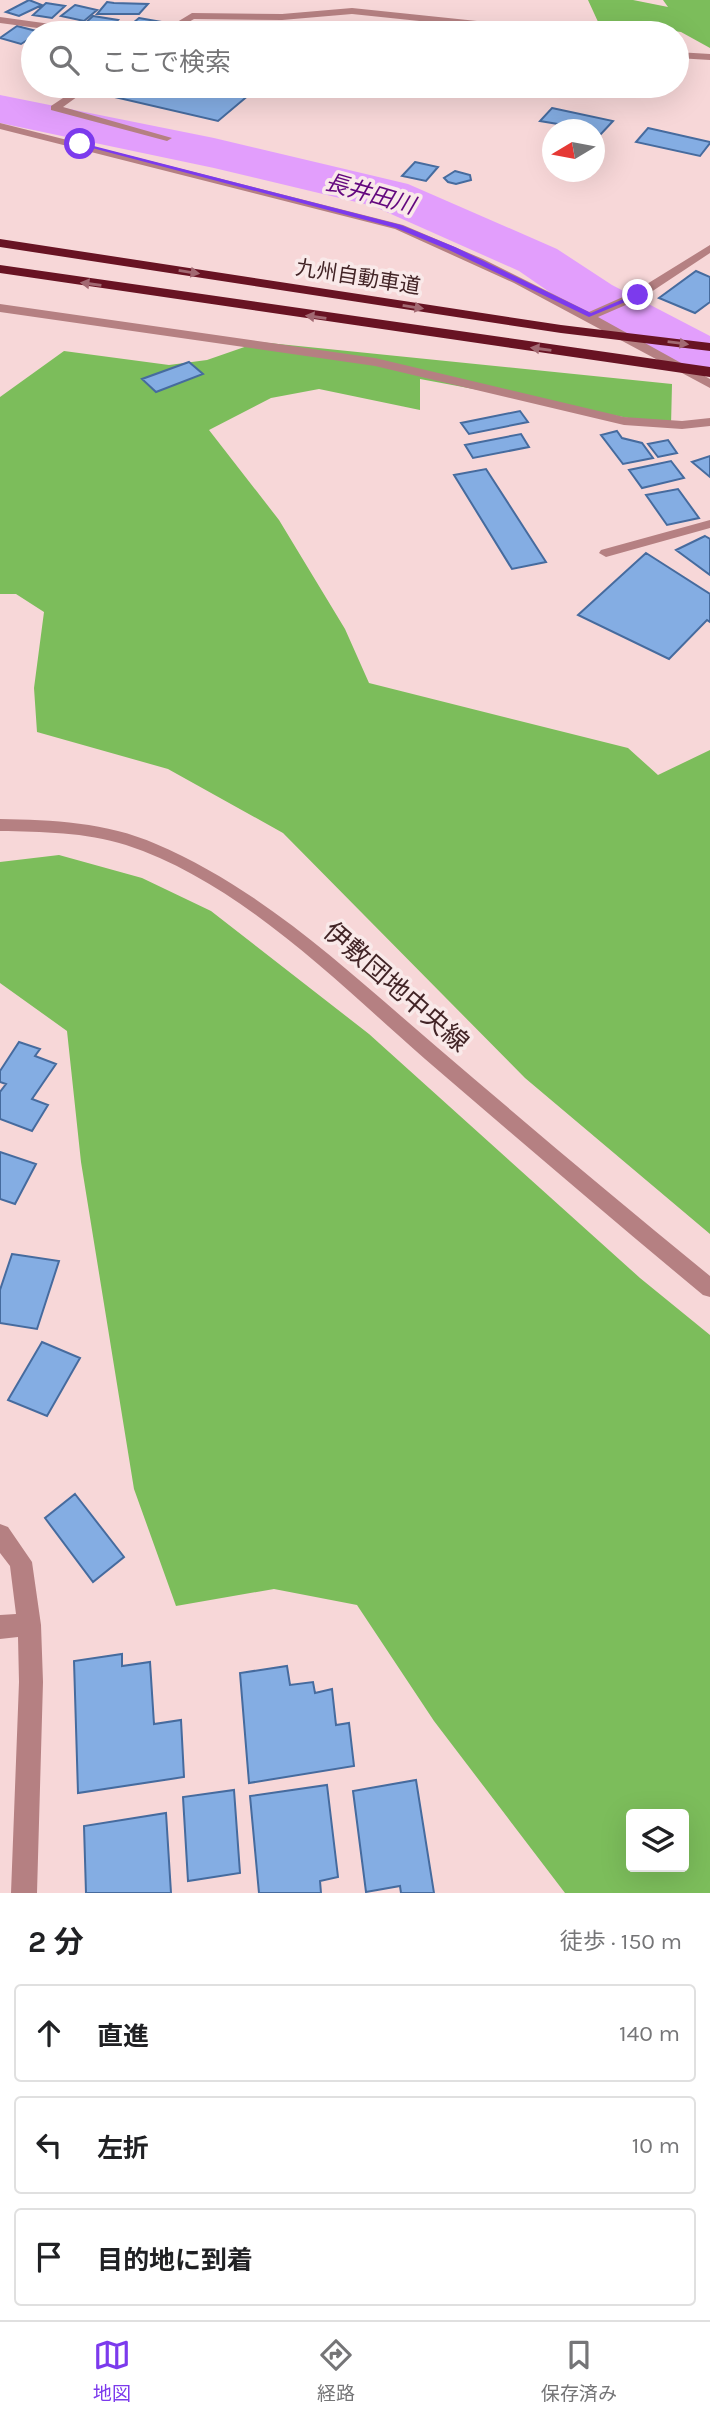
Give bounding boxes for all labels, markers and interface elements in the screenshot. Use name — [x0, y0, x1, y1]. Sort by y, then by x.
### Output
search box — [21, 21, 689, 98]
icon: search — [45, 41, 83, 79]
text: ここで検索 — [101, 47, 231, 78]
north arrow — [542, 119, 605, 182]
route start — [64, 128, 95, 159]
water label: 長井田川 — [322, 168, 421, 220]
street label: 九州自動車道 — [294, 255, 422, 299]
one-way arrow — [178, 267, 200, 278]
one-way arrow — [80, 279, 102, 290]
route end — [622, 279, 653, 310]
one-way arrow — [402, 301, 424, 312]
one-way arrow — [305, 311, 327, 322]
one-way arrow — [667, 338, 689, 349]
one-way arrow — [530, 344, 552, 355]
street label: 伊敷団地中央線 — [317, 916, 475, 1058]
map controls — [626, 1809, 689, 1872]
button: layers — [626, 1809, 689, 1872]
text: 2 分 — [28, 1924, 84, 1960]
text: 徒歩 · 150 m — [560, 1928, 682, 1955]
icon: ahead — [30, 2014, 68, 2052]
text: 140 m — [619, 2020, 680, 2047]
text: 直進 — [97, 2021, 149, 2052]
icon: left — [30, 2126, 68, 2164]
text: 10 m — [632, 2132, 680, 2159]
text: 左折 — [97, 2133, 149, 2164]
icon: arrive — [30, 2238, 68, 2276]
text: 目的地に到着 — [97, 2245, 253, 2276]
tab: 地図 — [93, 2336, 131, 2405]
tab: 経路 — [317, 2336, 355, 2405]
tab: 保存済み — [541, 2336, 617, 2405]

